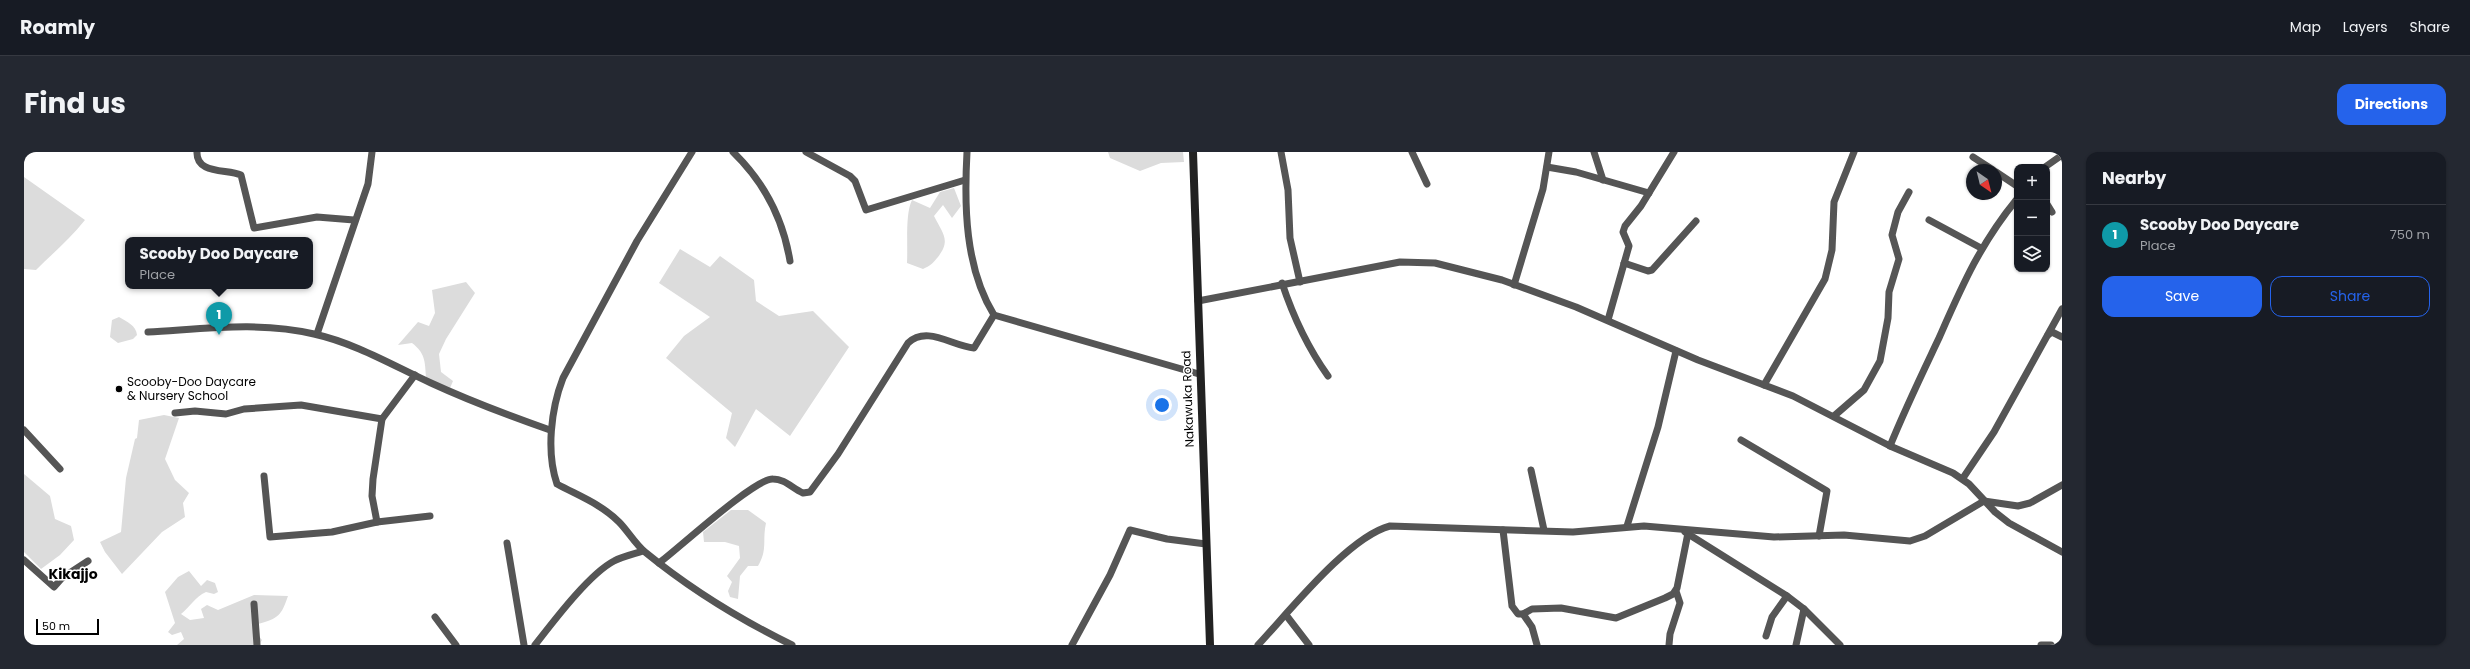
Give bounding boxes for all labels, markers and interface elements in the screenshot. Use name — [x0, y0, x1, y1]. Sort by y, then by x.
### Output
text: Roamly — [20, 14, 95, 41]
text: Map — [2290, 17, 2321, 37]
text: Layers — [2343, 17, 2387, 37]
text: Share — [2409, 17, 2450, 37]
text: Find us — [24, 84, 126, 123]
button: Directions — [2337, 84, 2446, 125]
north arrow — [1966, 164, 2002, 200]
map controls — [2014, 164, 2050, 272]
button: + — [2014, 164, 2050, 200]
text: Nearby — [2102, 166, 2166, 190]
button: − — [2014, 200, 2050, 236]
text: Scooby Doo Daycare — [2140, 214, 2299, 235]
text: 1 — [2113, 225, 2117, 244]
text: 750 m — [2390, 225, 2430, 244]
button: layers — [2014, 236, 2050, 272]
text: Place — [2140, 236, 2175, 255]
popup — [125, 237, 313, 289]
text: Scooby Doo Daycare — [140, 243, 298, 264]
text: Place — [140, 265, 175, 284]
button: Save — [2102, 276, 2262, 317]
button: Share — [2270, 276, 2430, 317]
pin: 1 — [206, 302, 232, 335]
street label: Nakawuka Road — [1177, 350, 1198, 448]
place label: Scooby-Doo Daycare & Nursery School — [127, 373, 256, 404]
marker: Scooby-Doo Daycare & Nursery School — [114, 384, 124, 394]
your location — [1152, 395, 1172, 415]
district label: Kikajjo — [48, 564, 98, 584]
scale bar — [36, 617, 99, 636]
text: 50 m — [42, 618, 70, 634]

